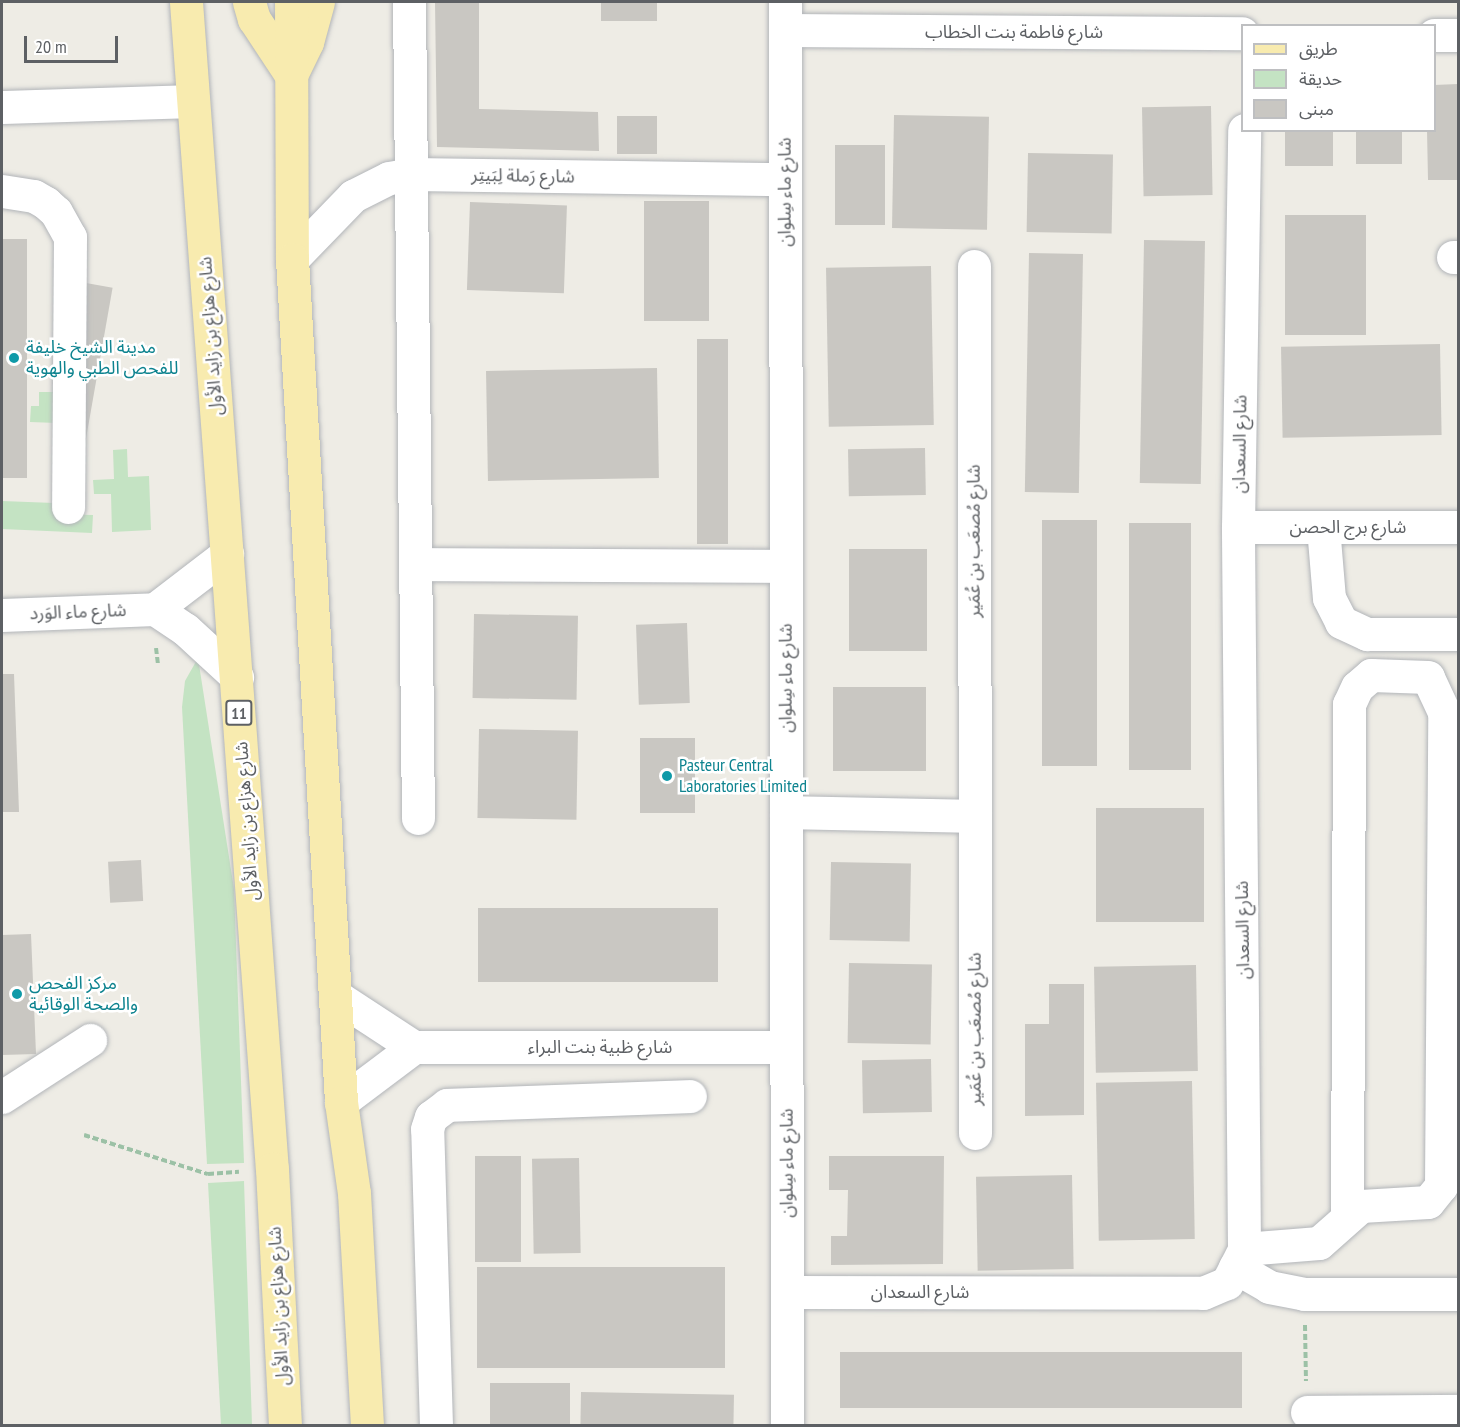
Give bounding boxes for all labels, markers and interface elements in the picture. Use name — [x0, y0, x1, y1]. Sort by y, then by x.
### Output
street label: شارع فاطمة بنت الخطاب — [925, 21, 1103, 43]
scale bar — [27, 24, 122, 62]
legend — [1241, 24, 1436, 132]
text: 20 m — [35, 35, 67, 58]
text: طريق — [1299, 37, 1338, 60]
text: حديقة — [1299, 67, 1342, 90]
text: مبنى — [1299, 97, 1334, 120]
street label: شارع ماء سِلوان — [774, 137, 796, 247]
street label: شارع رَملة لِبَيتِر — [471, 164, 575, 188]
street label: شارع هزاع بن زايد الأول — [195, 256, 227, 416]
place label: مدينة الشيخ خليفة للفحص الطبي والهوية — [26, 337, 178, 380]
marker: مدينة الشيخ خليفة للفحص الطبي والهوية — [7, 351, 21, 365]
street label: شارع السعدان — [1228, 394, 1252, 494]
street label: شارع مُصعَب بن عُمَير — [963, 464, 985, 618]
street label: شارع برج الحصن — [1290, 516, 1406, 538]
street label: شارع ماء الوَرد — [29, 600, 127, 624]
street label: شارع ماء سِلوان — [775, 623, 797, 733]
road number: 11 — [224, 700, 254, 726]
street label: شارع هزاع بن زايد الأول — [231, 741, 263, 901]
place label: Pasteur Central Laboratories Limited — [679, 755, 807, 798]
marker: Pasteur Central Laboratories Limited — [660, 769, 674, 783]
street label: شارع السعدان — [1231, 880, 1255, 980]
street label: شارع مُصعَب بن عُمَير — [964, 952, 986, 1106]
place label: مركز الفحص والصحة الوقائية — [29, 973, 138, 1016]
marker: مركز الفحص والصحة الوقائية — [10, 987, 24, 1001]
street label: شارع ظبية بنت البراء — [528, 1036, 672, 1058]
street label: شارع ماء سِلوان — [776, 1108, 798, 1218]
street label: شارع هزاع بن زايد الأول — [264, 1226, 294, 1386]
street label: شارع السعدان — [871, 1281, 969, 1303]

